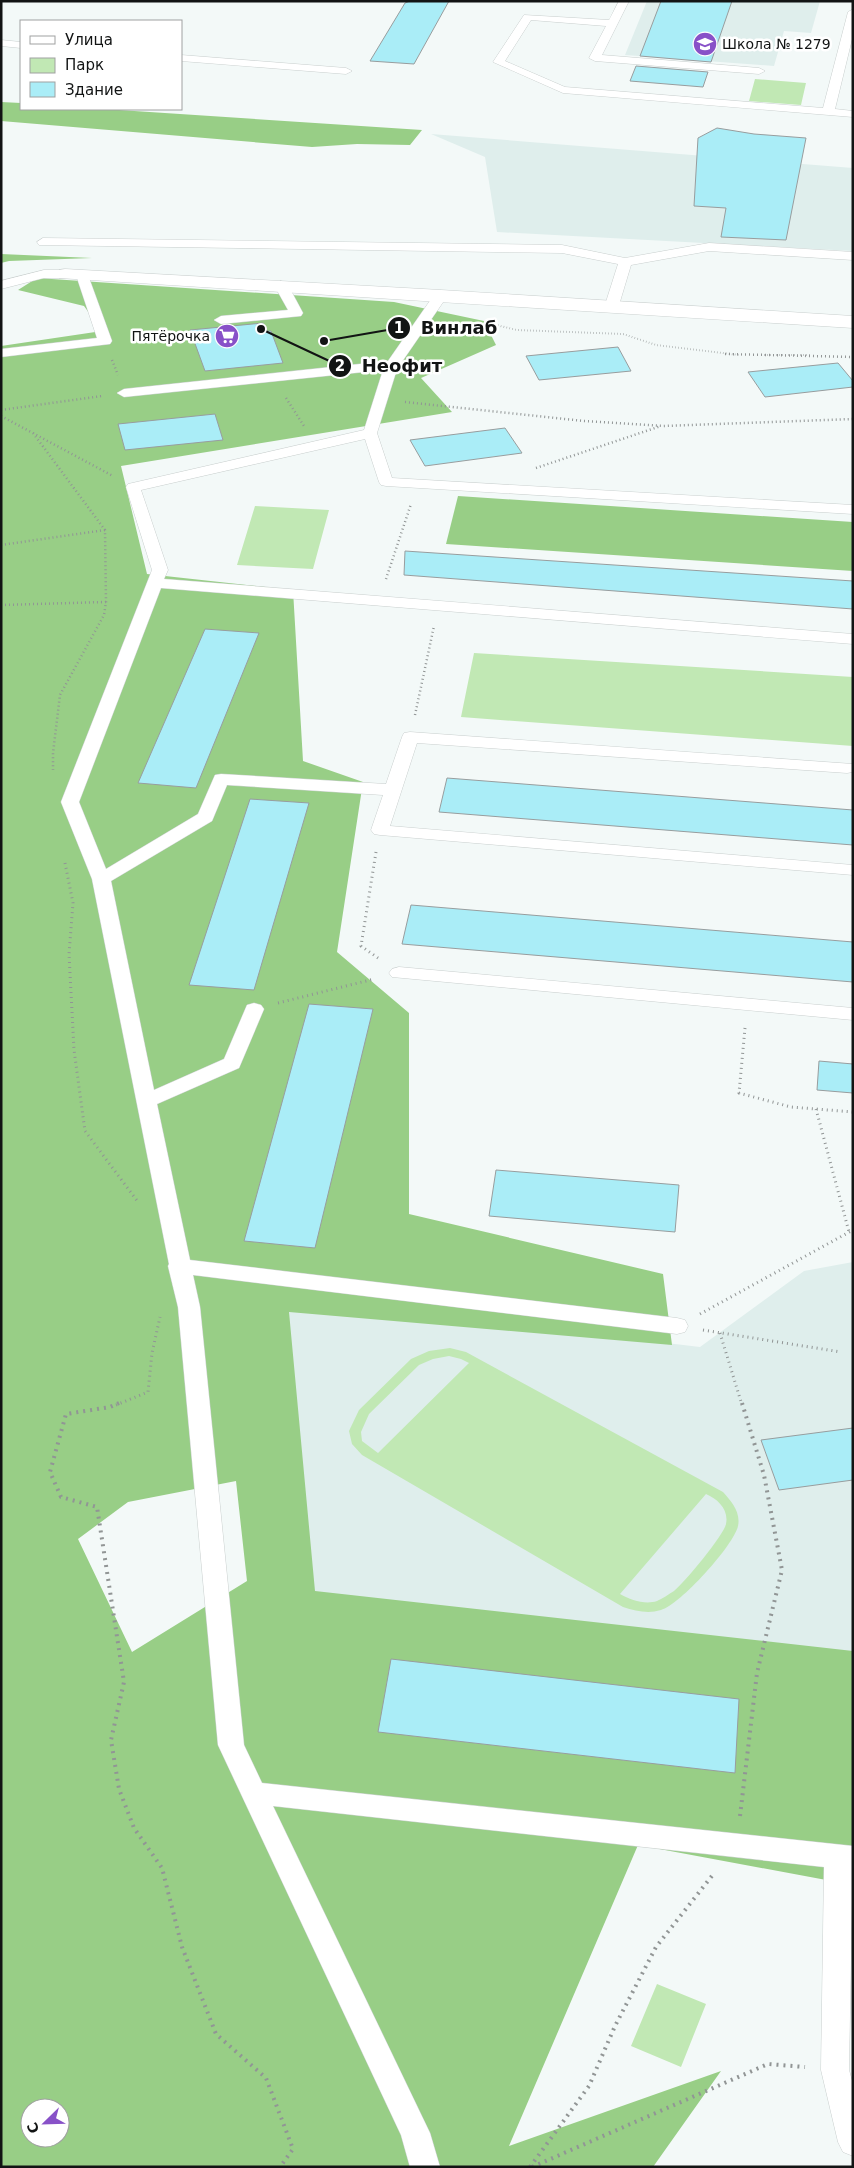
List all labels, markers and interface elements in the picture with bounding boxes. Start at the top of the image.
legend [20,20,182,110]
text: Улица [65,31,113,49]
school or university icon: Школа № 1279 [692,31,718,57]
place label: Школа № 1279 [722,36,831,52]
text: Парк [65,56,104,74]
text: Здание [65,81,123,99]
callout: Винлаб [386,311,508,344]
text: Винлаб [421,317,497,338]
text: 1 [394,319,404,337]
supermarket icon: Пятёрочка [214,323,240,349]
place label: Пятёрочка [132,328,210,344]
callout: Неофит [327,350,453,383]
text: Неофит [362,355,443,376]
text: 2 [335,357,345,375]
north arrow [20,2098,70,2148]
text: С [24,2120,42,2136]

